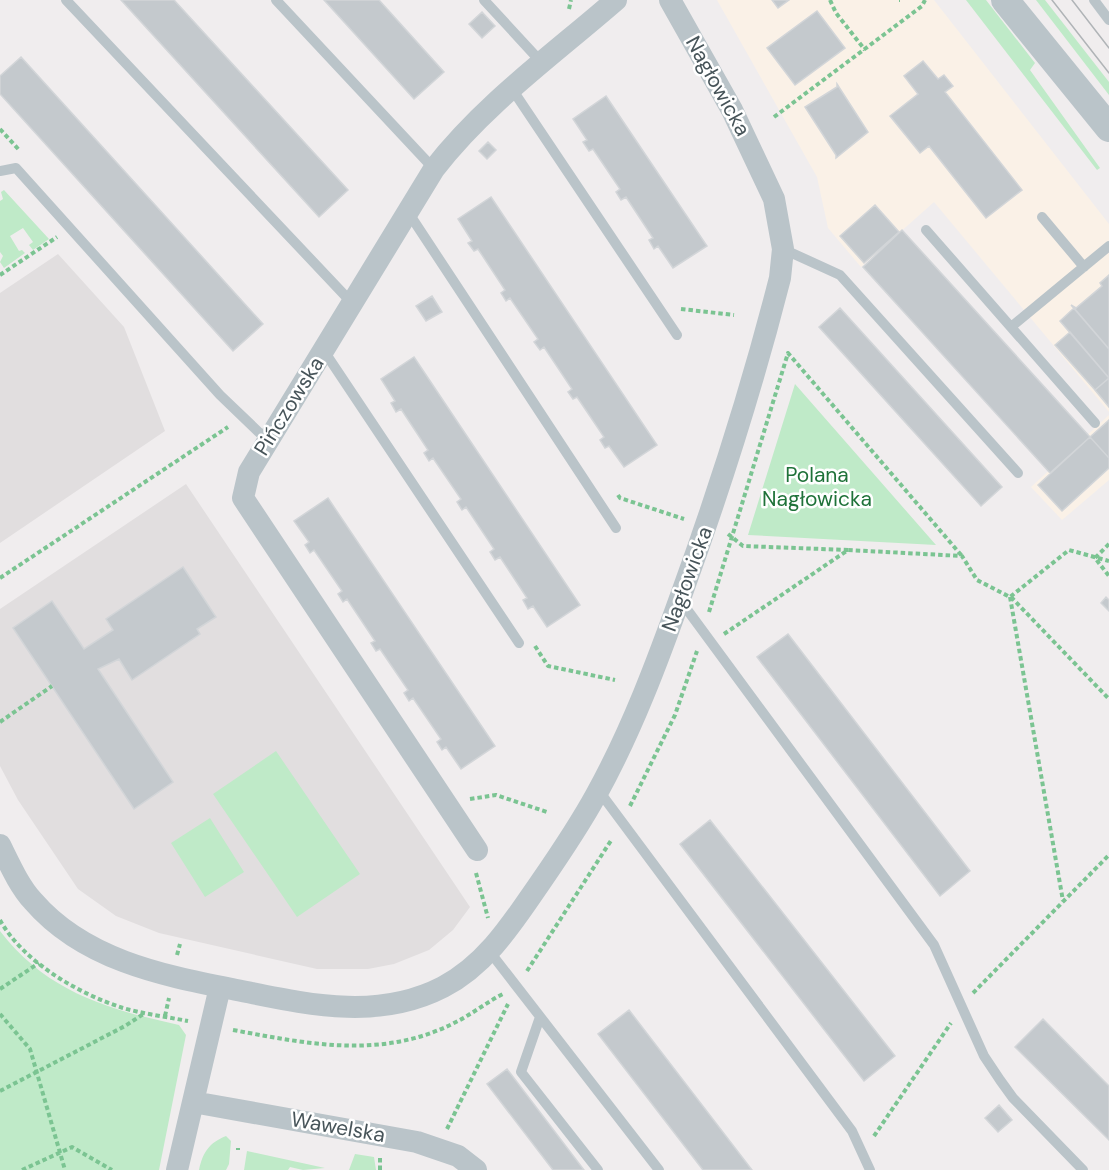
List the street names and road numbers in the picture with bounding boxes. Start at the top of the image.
street label: Nagłowicka [679,31,757,141]
street label: Pińczowska [248,351,330,461]
street label: Nagłowicka [655,523,719,635]
street label: Wawelska [289,1105,387,1149]

